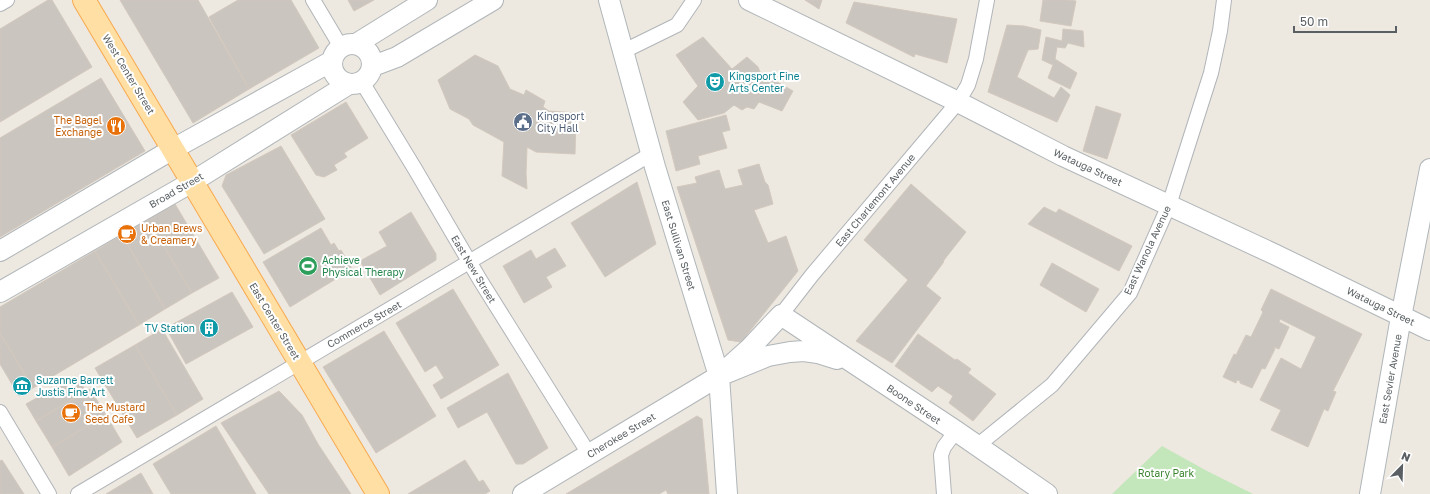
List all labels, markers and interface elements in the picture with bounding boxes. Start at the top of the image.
scale bar [1294,8,1396,34]
text: 50 m [1300,14,1328,29]
street label: West Center Street [100,32,158,116]
place label: Kingsport Fine Arts Center [729,70,800,94]
theatre icon: Kingsport Fine Arts Center [704,71,726,93]
place label: Kingsport City Hall [537,110,584,134]
public building icon: Kingsport City Hall [512,111,534,133]
place label: The Bagel Exchange [54,114,102,138]
restaurant icon: The Bagel Exchange [105,115,127,137]
street label: Watauga Street [1052,146,1124,188]
street label: East Charlemont Avenue [833,151,918,249]
street label: Broad Street [147,170,205,210]
street label: East Sullivan Street [659,198,699,292]
street label: East Wanola Avenue [1121,203,1173,297]
place label: Urban Brews & Creamery [141,222,202,246]
cafe icon: Urban Brews & Creamery [116,223,138,245]
street label: East New Street [449,233,499,305]
place label: Achieve Physical Therapy [322,254,404,278]
sports icon: Achieve Physical Therapy [297,255,319,277]
street label: East Center Street [247,280,303,362]
street label: Watauga Street [1345,284,1417,328]
street label: Commerce Street [325,298,403,350]
building icon: TV Station [198,317,220,339]
place label: TV Station [145,322,195,334]
street label: East Sevier Avenue [1376,333,1404,425]
place label: Suzanne Barrett Justis Fine Art [36,374,114,398]
museum icon: Suzanne Barrett Justis Fine Art [11,375,33,397]
street label: Boone Street [885,381,943,427]
place label: The Mustard Seed Cafe [85,401,145,425]
cafe icon: The Mustard Seed Cafe [60,402,82,424]
street label: Cherokee Street [585,410,657,460]
north arrow [1382,446,1422,486]
text: N [1400,449,1412,464]
park label: Rotary Park [1138,467,1194,479]

